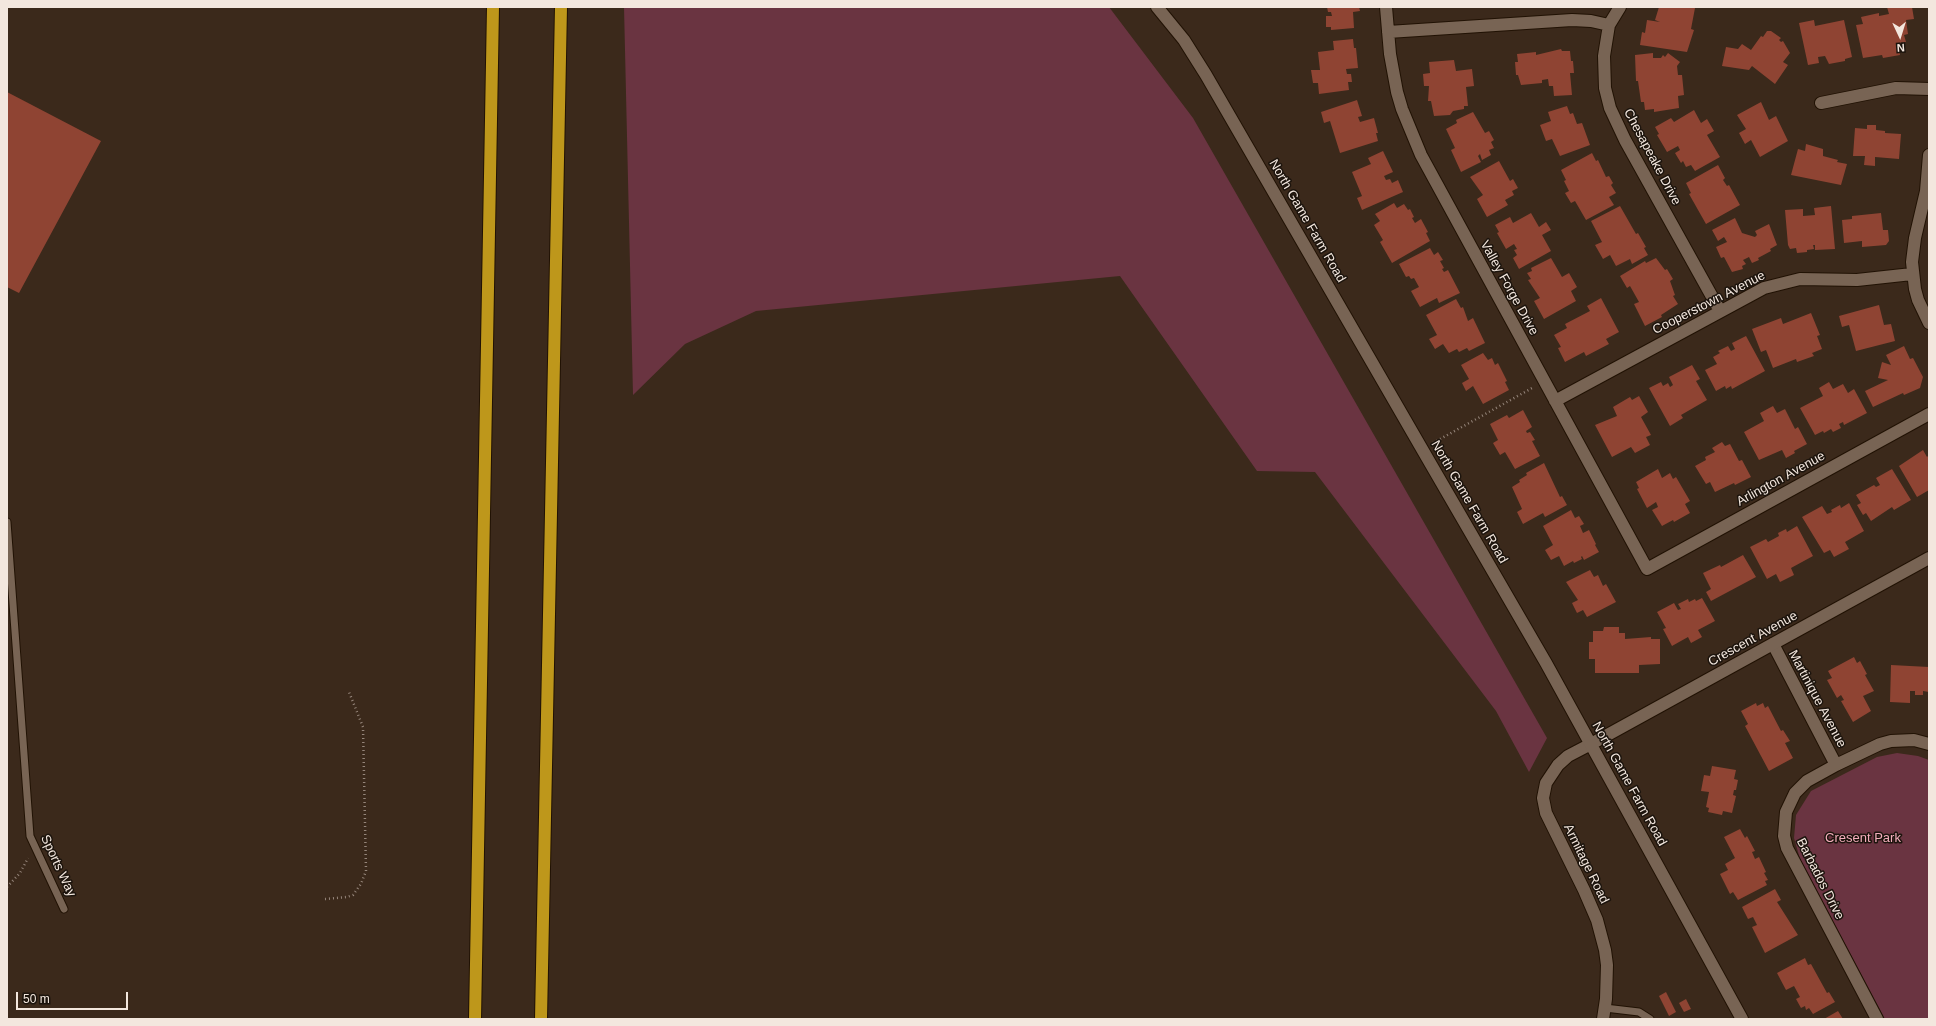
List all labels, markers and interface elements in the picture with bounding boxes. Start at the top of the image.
north arrow [1880,16,1920,56]
text: N [1896,42,1905,54]
street label: Chesapeake Drive [1620,106,1684,208]
street label: North Game Farm Road [1265,157,1349,285]
street label: Valley Forge Drive [1476,238,1542,338]
street label: Cooperstown Avenue [1650,268,1768,338]
street label: North Game Farm Road [1427,438,1511,566]
street label: Arlington Avenue [1734,448,1828,510]
street label: Crescent Avenue [1706,608,1800,670]
street label: Martinique Avenue [1785,648,1849,750]
street label: North Game Farm Road [1588,719,1670,849]
street label: Armitage Road [1560,822,1612,906]
park label: Cresent Park [1825,830,1901,846]
street label: Sports Way [37,832,79,900]
street label: Barbados Drive [1793,836,1847,922]
scale bar [18,984,130,1010]
text: 50 m [23,992,50,1006]

